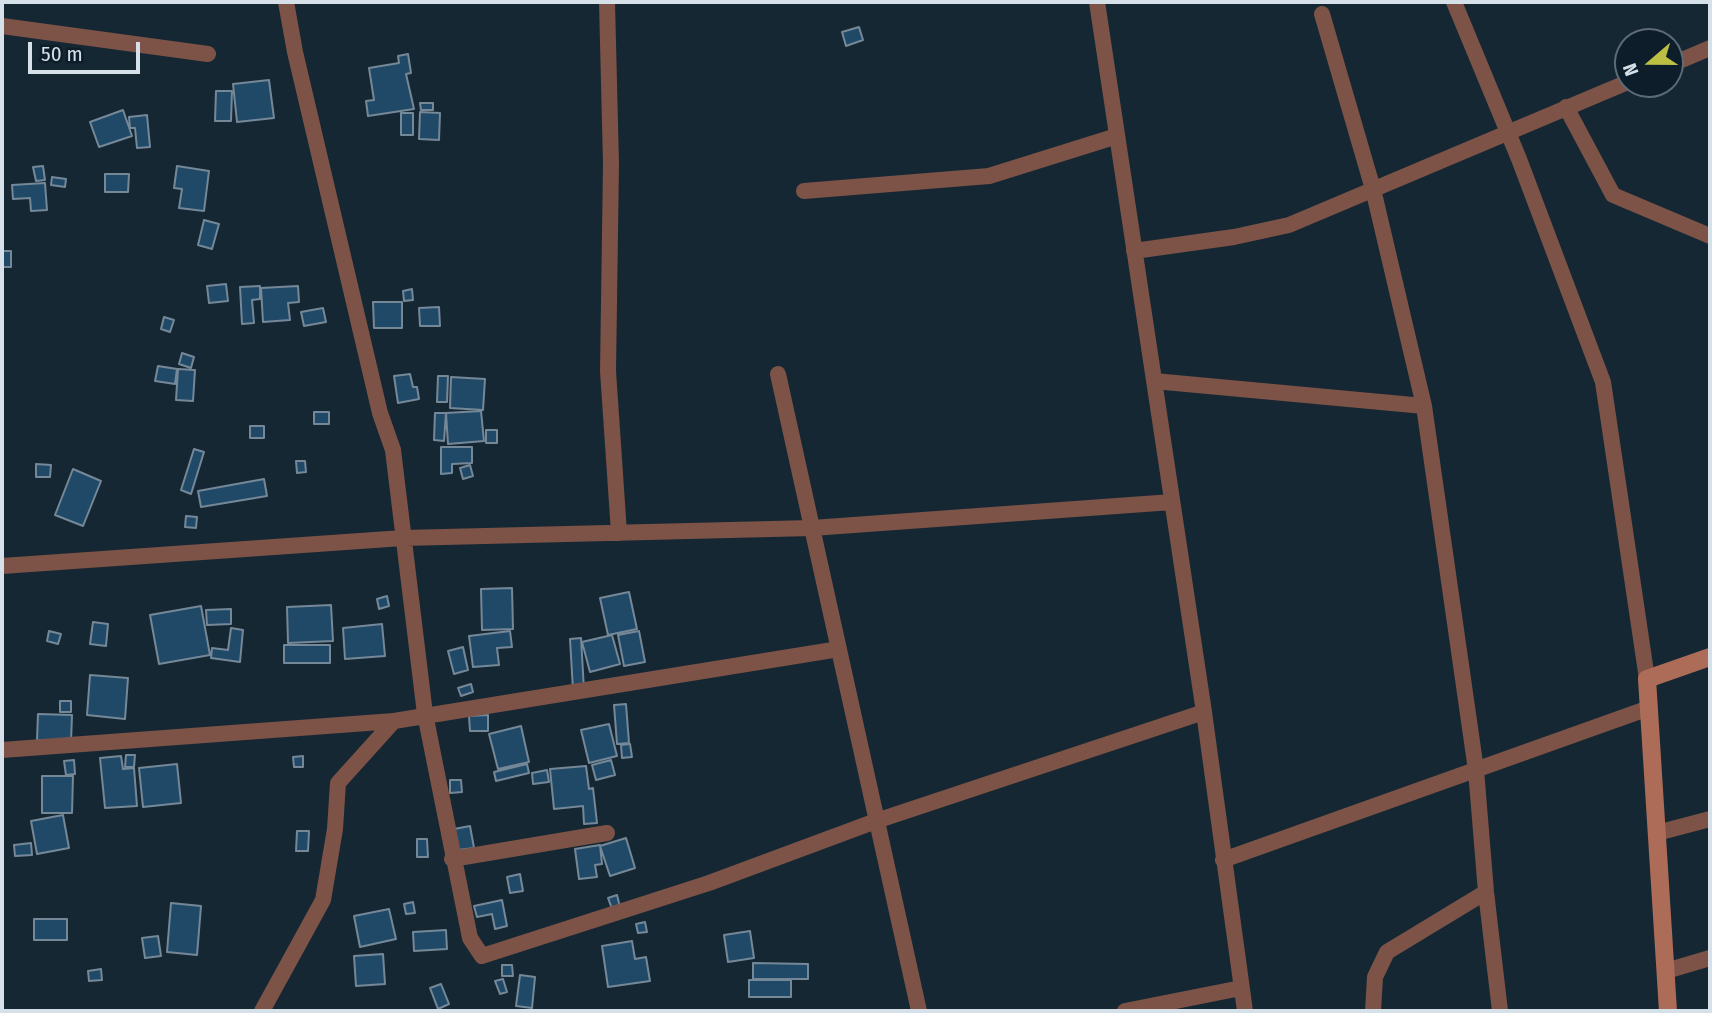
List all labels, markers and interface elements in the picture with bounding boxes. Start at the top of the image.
scale bar [32,28,144,72]
north arrow [1614,28,1684,98]
text: 50 m [41,41,83,67]
text: N [1618,60,1643,79]

